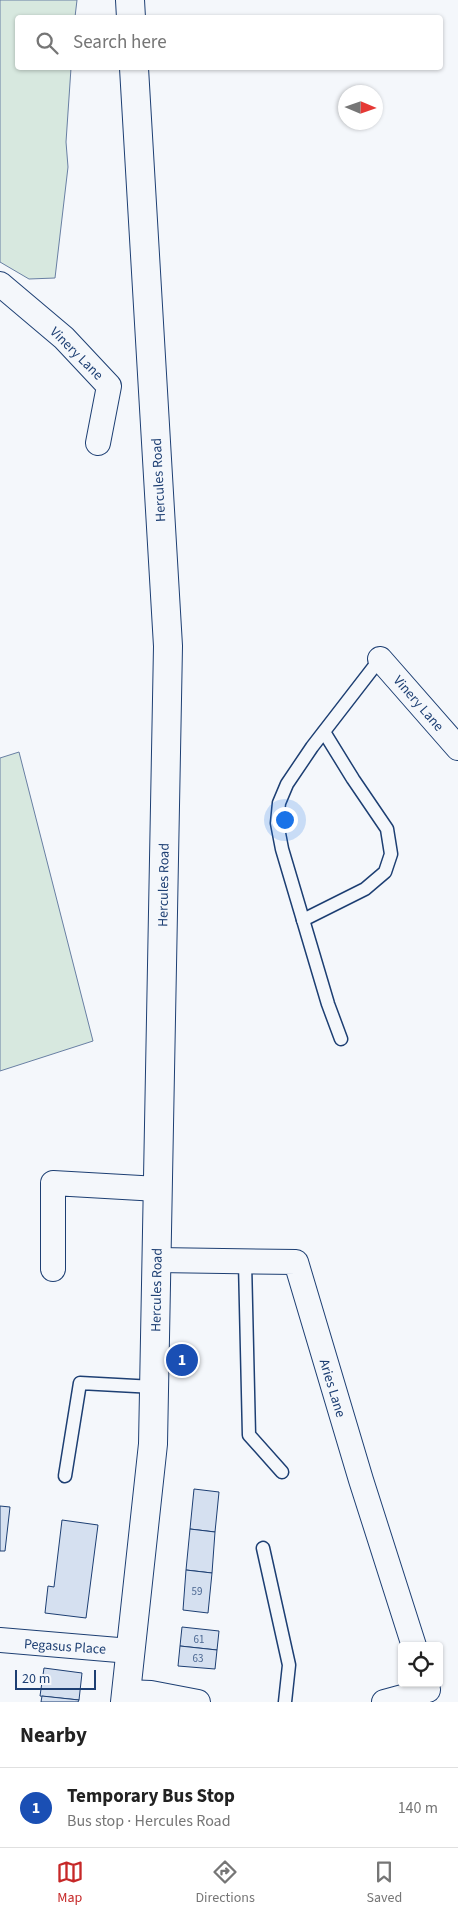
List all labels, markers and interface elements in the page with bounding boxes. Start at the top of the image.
search box [15,15,443,70]
icon: search [33,29,61,57]
text: Search here [73,29,167,56]
north arrow [338,85,383,130]
street label: Vinery Lane [45,322,108,385]
street label: Hercules Road [147,437,171,522]
street label: Vinery Lane [388,671,448,736]
your location [272,807,298,833]
street label: Hercules Road [153,843,175,927]
street label: Hercules Road [146,1248,168,1332]
pin: 1 [166,1341,198,1379]
street label: Aries Lane [314,1357,350,1420]
house number: 59 [192,1584,202,1599]
house number: 61 [194,1632,204,1647]
street label: Pegasus Place [23,1634,107,1660]
map controls [398,1642,443,1687]
button: locate [398,1642,443,1687]
house number: 63 [193,1651,203,1666]
scale bar [15,1667,96,1690]
text: 20 m [22,1669,50,1689]
text: Nearby [20,1720,87,1750]
text: Temporary Bus Stop [67,1783,235,1810]
text: 1 [32,1797,40,1819]
text: 140 m [398,1797,438,1819]
text: Bus stop · Hercules Road [67,1810,231,1832]
tab: Map [56,1858,84,1908]
tab: Directions [196,1858,255,1908]
tab: Saved [366,1858,402,1908]

